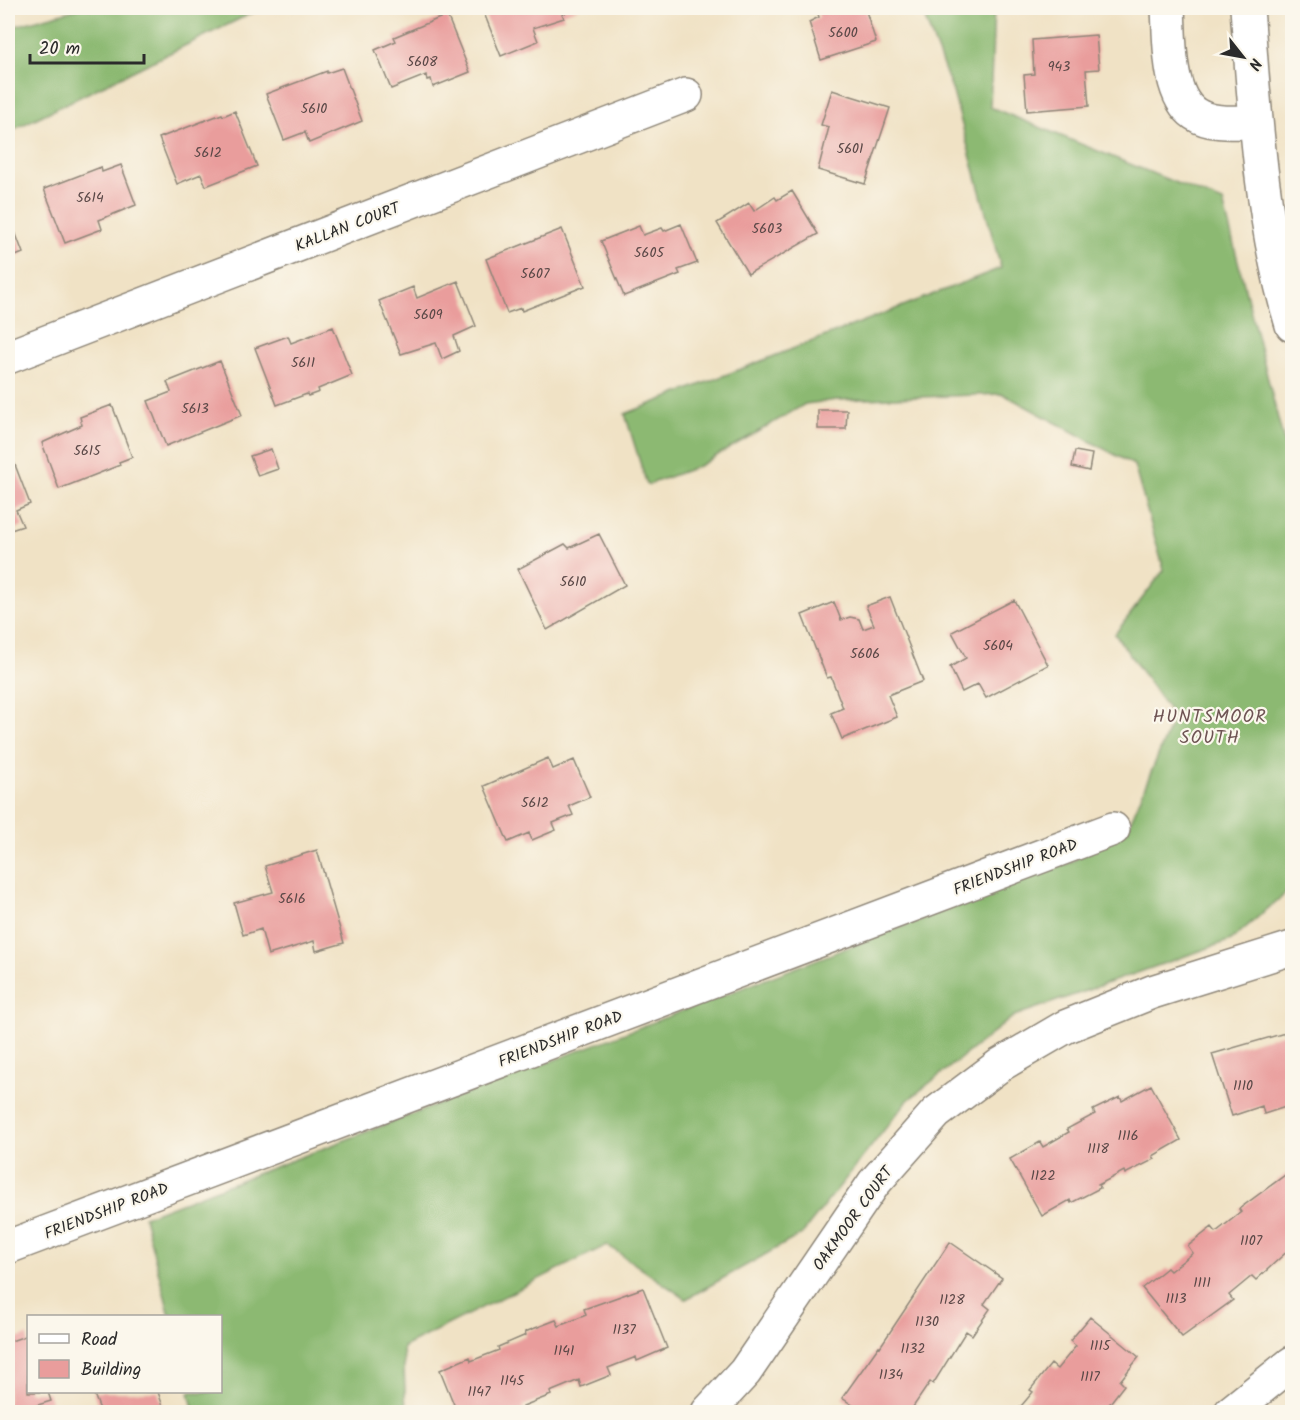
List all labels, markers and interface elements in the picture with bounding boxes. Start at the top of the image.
house number: 5600 [828,22,858,44]
scale bar [30,27,144,65]
north arrow [1213,27,1273,87]
text: 20 m [39,35,80,64]
house number: 5608 [407,51,438,73]
text: N [1241,53,1268,75]
house number: 943 [1048,56,1070,78]
house number: 5610 [301,98,327,120]
house number: 5601 [837,138,863,160]
house number: 5612 [194,142,222,164]
house number: 5614 [76,187,104,209]
street label: KALLAN COURT [291,195,405,259]
house number: 5603 [752,218,782,240]
house number: 5605 [634,242,665,264]
house number: 5607 [521,263,550,285]
house number: 5609 [413,304,443,326]
house number: 5611 [291,352,315,374]
house number: 5613 [181,398,209,420]
house number: 5615 [73,440,102,462]
house number: 5610 [560,571,586,593]
house number: 5604 [983,635,1013,657]
house number: 5606 [850,643,880,665]
district label: HUNTSMOOR SOUTH [1153,703,1267,753]
house number: 5612 [521,792,549,814]
street label: FRIENDSHIP ROAD [950,832,1081,903]
house number: 5616 [278,888,306,910]
street label: FRIENDSHIP ROAD [495,1004,626,1075]
house number: 1110 [1233,1075,1253,1097]
house number: 1116 [1118,1125,1138,1147]
house number: 1118 [1087,1138,1109,1160]
street label: OAKMOOR COURT [807,1160,901,1276]
house number: 1122 [1030,1165,1056,1187]
street label: FRIENDSHIP ROAD [41,1176,172,1247]
house number: 1107 [1240,1230,1263,1252]
house number: 1111 [1193,1272,1211,1294]
house number: 1113 [1165,1288,1187,1310]
house number: 1128 [939,1289,965,1311]
house number: 1130 [915,1311,939,1333]
legend [27,1315,222,1393]
house number: 1137 [612,1319,636,1341]
text: Road [81,1326,118,1355]
house number: 1115 [1090,1335,1112,1357]
house number: 1132 [901,1338,925,1360]
house number: 1141 [554,1340,574,1362]
text: Building [81,1356,141,1385]
house number: 1134 [879,1364,904,1386]
house number: 1117 [1080,1366,1100,1388]
house number: 1145 [500,1370,525,1392]
house number: 1147 [468,1381,491,1403]

